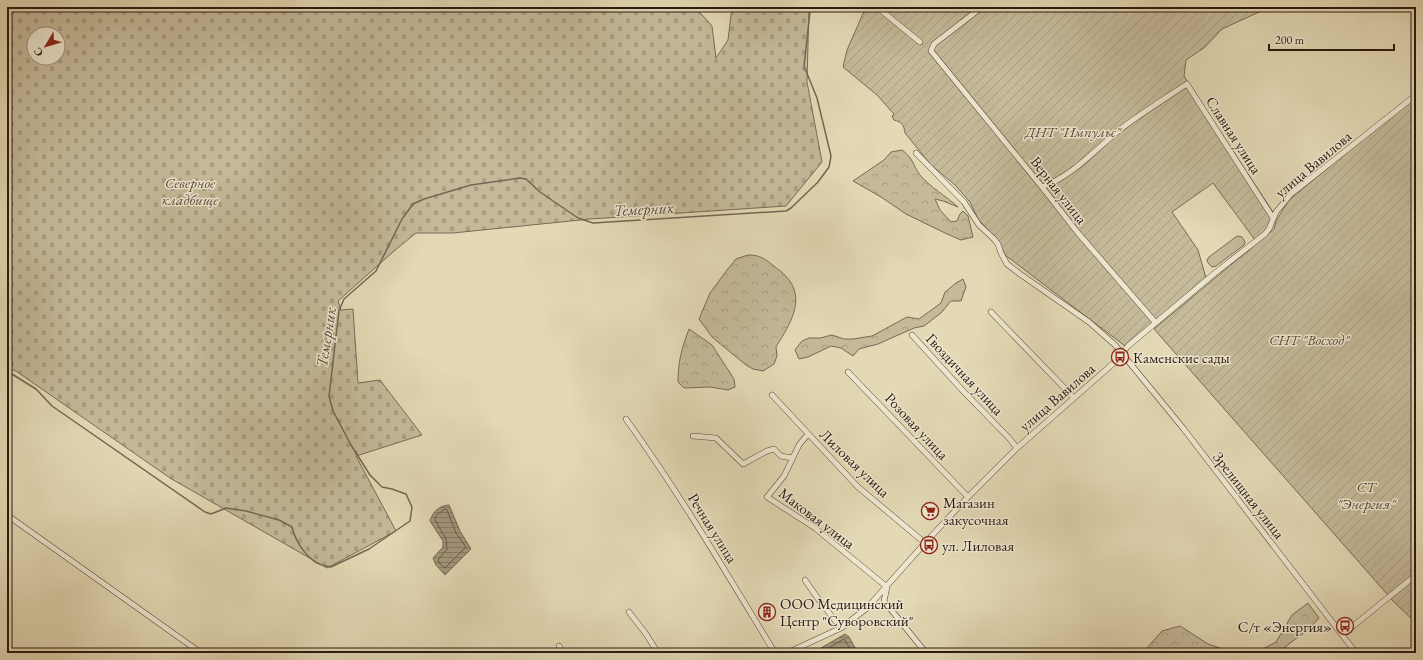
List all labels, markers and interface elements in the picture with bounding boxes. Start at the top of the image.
north arrow [26,26,66,66]
scale bar [1269,26,1394,52]
text: 200 m [1275,32,1305,48]
text: С [30,45,46,60]
street label: Славная улица [1202,93,1266,177]
park label: ДНТ "Импульс" [1024,122,1123,141]
street label: улица Вавилова [1271,126,1355,202]
street label: Верная улица [1027,152,1091,228]
park label: Северное кладбище [162,173,219,209]
water label: Темерник [613,197,675,221]
water label: Темерник [311,305,341,369]
street label: Гвоздичная улица [922,329,1008,419]
park label: СНТ "Восход" [1269,330,1351,349]
bus stop icon: Каменские сады [1110,347,1130,367]
place label: Каменские сады [1133,348,1230,367]
street label: улица Вавилова [1015,359,1099,435]
street label: Розовая улица [881,388,953,464]
street label: Лиловая улица [816,425,894,501]
street label: Зрелищная улица [1209,448,1289,542]
park label: СТ "Энергия" [1337,477,1397,513]
street label: Маковая улица [775,483,859,553]
street label: Речная улица [684,490,742,566]
place label: Магазин закусочная [943,493,1009,529]
supermarket icon: Магазин закусочная [920,501,940,521]
bus stop icon: ул. Лиловая [919,535,939,555]
place label: ул. Лиловая [942,536,1014,555]
place label: ООО Медицинский Центр "Суворовский" [780,594,914,630]
building icon: ООО Медицинский Центр "Суворовский" [757,602,777,622]
bus stop icon: С/т «Энергия» [1335,616,1355,636]
place label: С/т «Энергия» [1238,617,1332,636]

